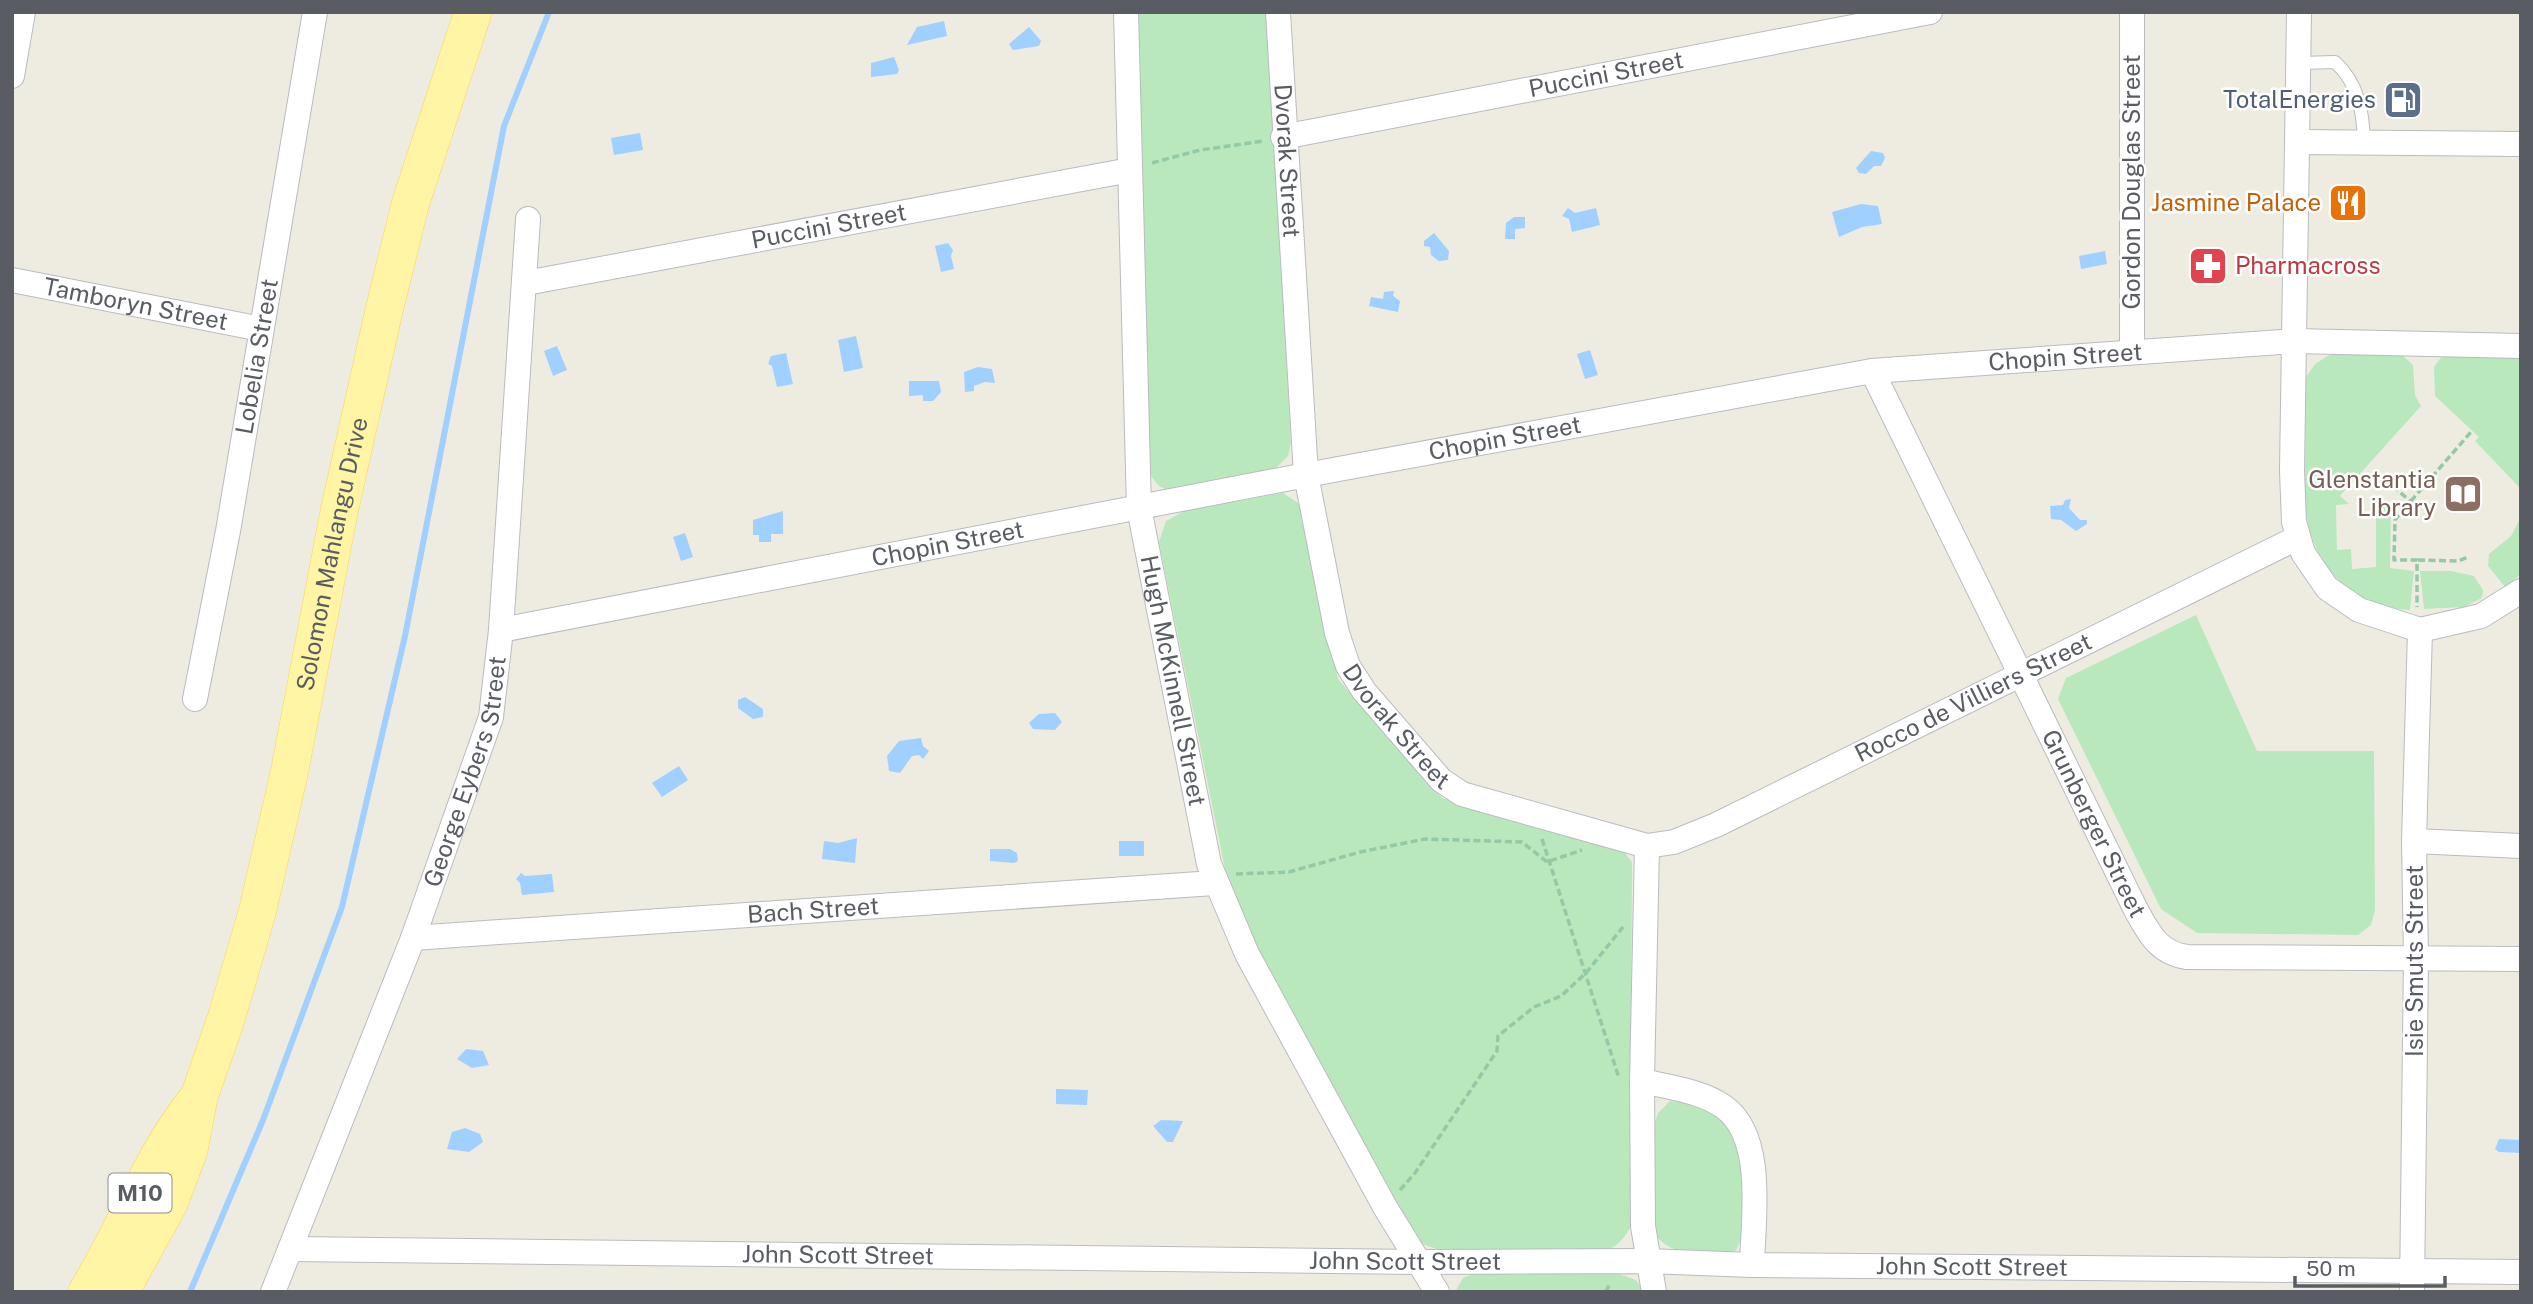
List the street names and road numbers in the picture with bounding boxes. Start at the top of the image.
street label: Puccini Street [1526,45,1686,102]
street label: Gordon Douglas Street [2117,54,2145,310]
street label: Dvorak Street [1269,83,1307,238]
street label: Puccini Street [749,197,908,254]
street label: Tamboryn Street [41,272,230,335]
street label: Lobelia Street [229,277,283,436]
street label: Chopin Street [1987,337,2143,376]
street label: Chopin Street [1426,410,1583,465]
street label: Solomon Mahlangu Drive [290,414,373,693]
street label: Chopin Street [869,515,1026,571]
street label: Hugh McKinnell Street [1136,553,1212,808]
street label: Rocco de Villiers Street [1850,627,2096,767]
street label: George Eybers Street [417,655,511,890]
street label: Dvorak Street [1337,658,1455,795]
street label: Grunberger Street [2037,725,2152,922]
street label: Isie Smuts Street [2400,865,2428,1057]
street label: Bach Street [746,891,880,928]
road number: M10 [108,1174,172,1212]
street label: John Scott Street [742,1239,934,1269]
street label: John Scott Street [1309,1246,1501,1275]
street label: John Scott Street [1876,1251,2068,1281]

